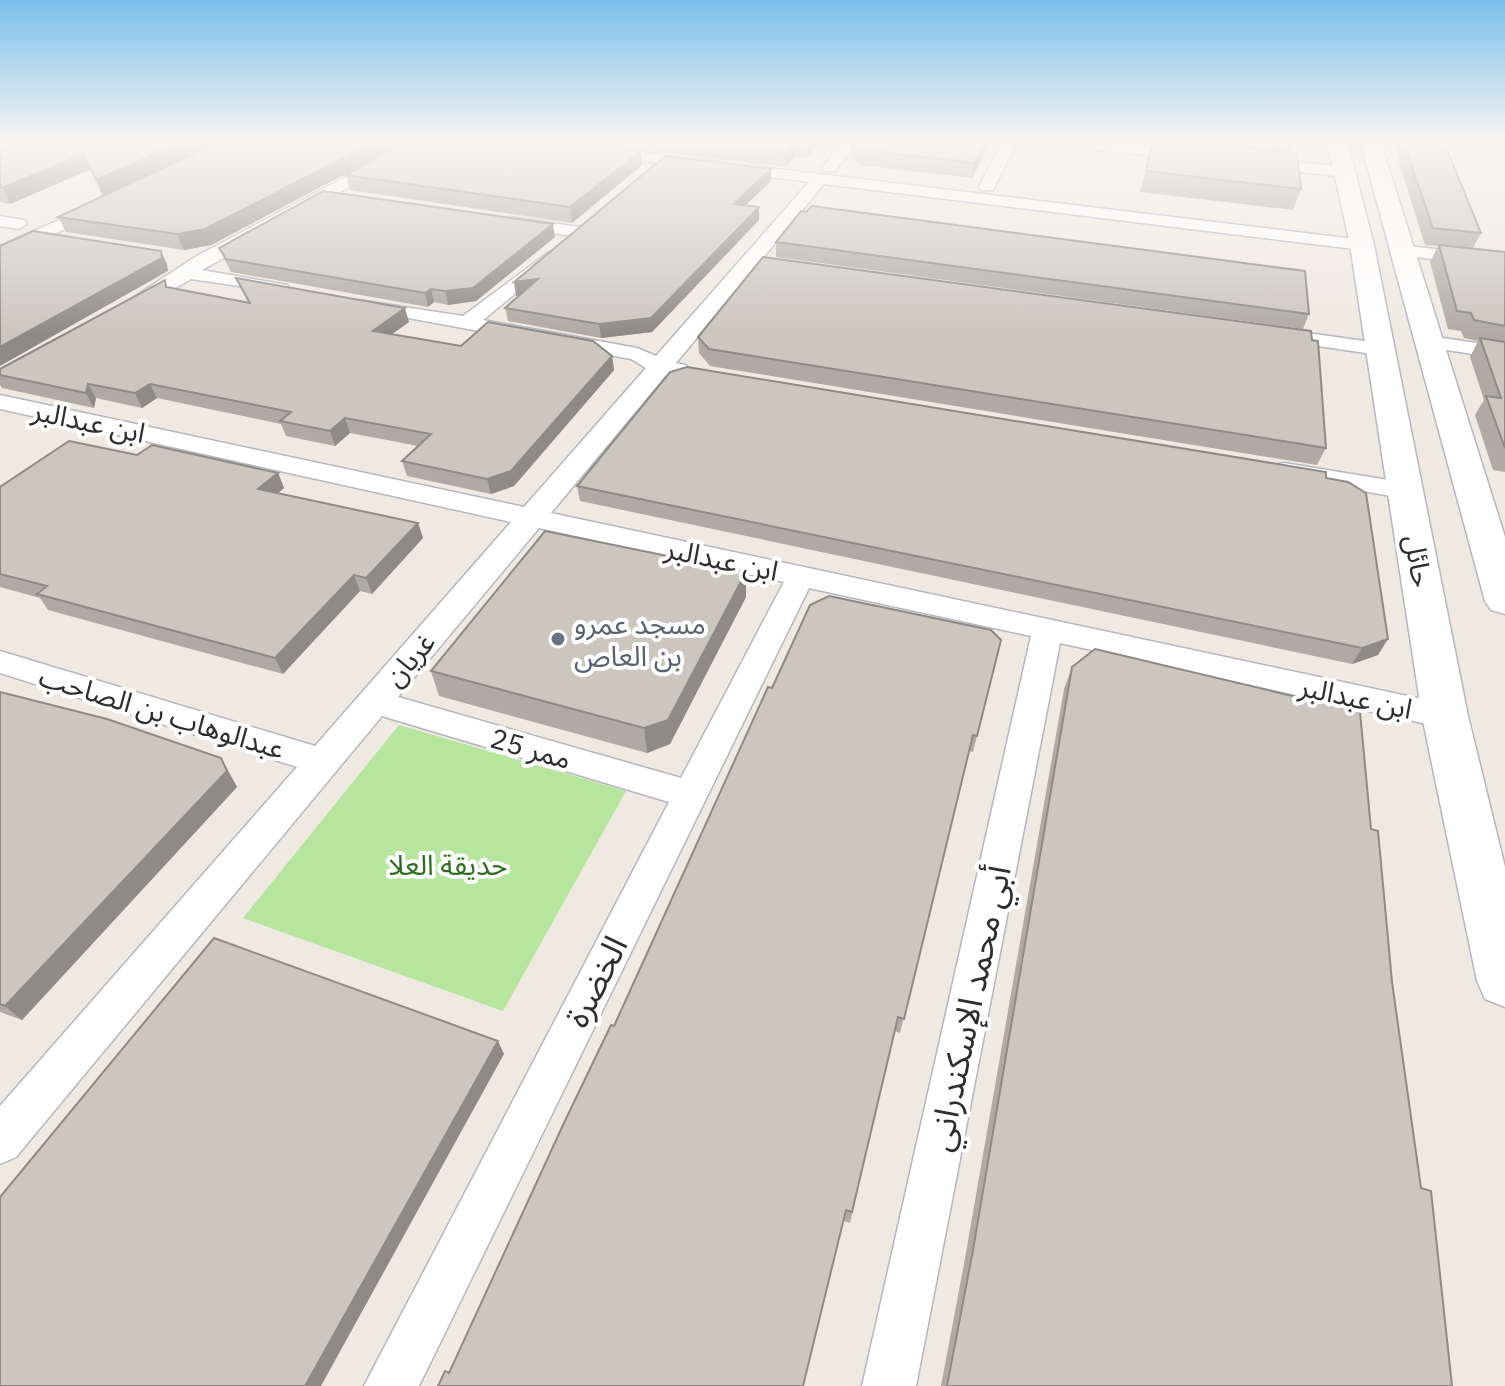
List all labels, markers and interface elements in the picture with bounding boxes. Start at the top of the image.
street label: ابن عبدالبر [28,391,149,451]
street label: ابن عبدالبر [661,529,782,589]
street label: حائل [1397,532,1441,590]
place label: مسجد عمرو بن العاص [574,605,706,674]
street label: غريان [375,624,443,694]
marker: مسجد عمرو بن العاص [549,630,567,648]
street label: عبدالوهاب بن الصاحب [35,657,289,767]
street label: ابن عبدالبر [1295,667,1416,727]
street label: ممر 25 [486,719,576,777]
park label: حديقة العلا [388,846,508,883]
street label: أبي محمد الإسكندراني [916,861,1025,1156]
street label: الخضرة [553,928,637,1034]

